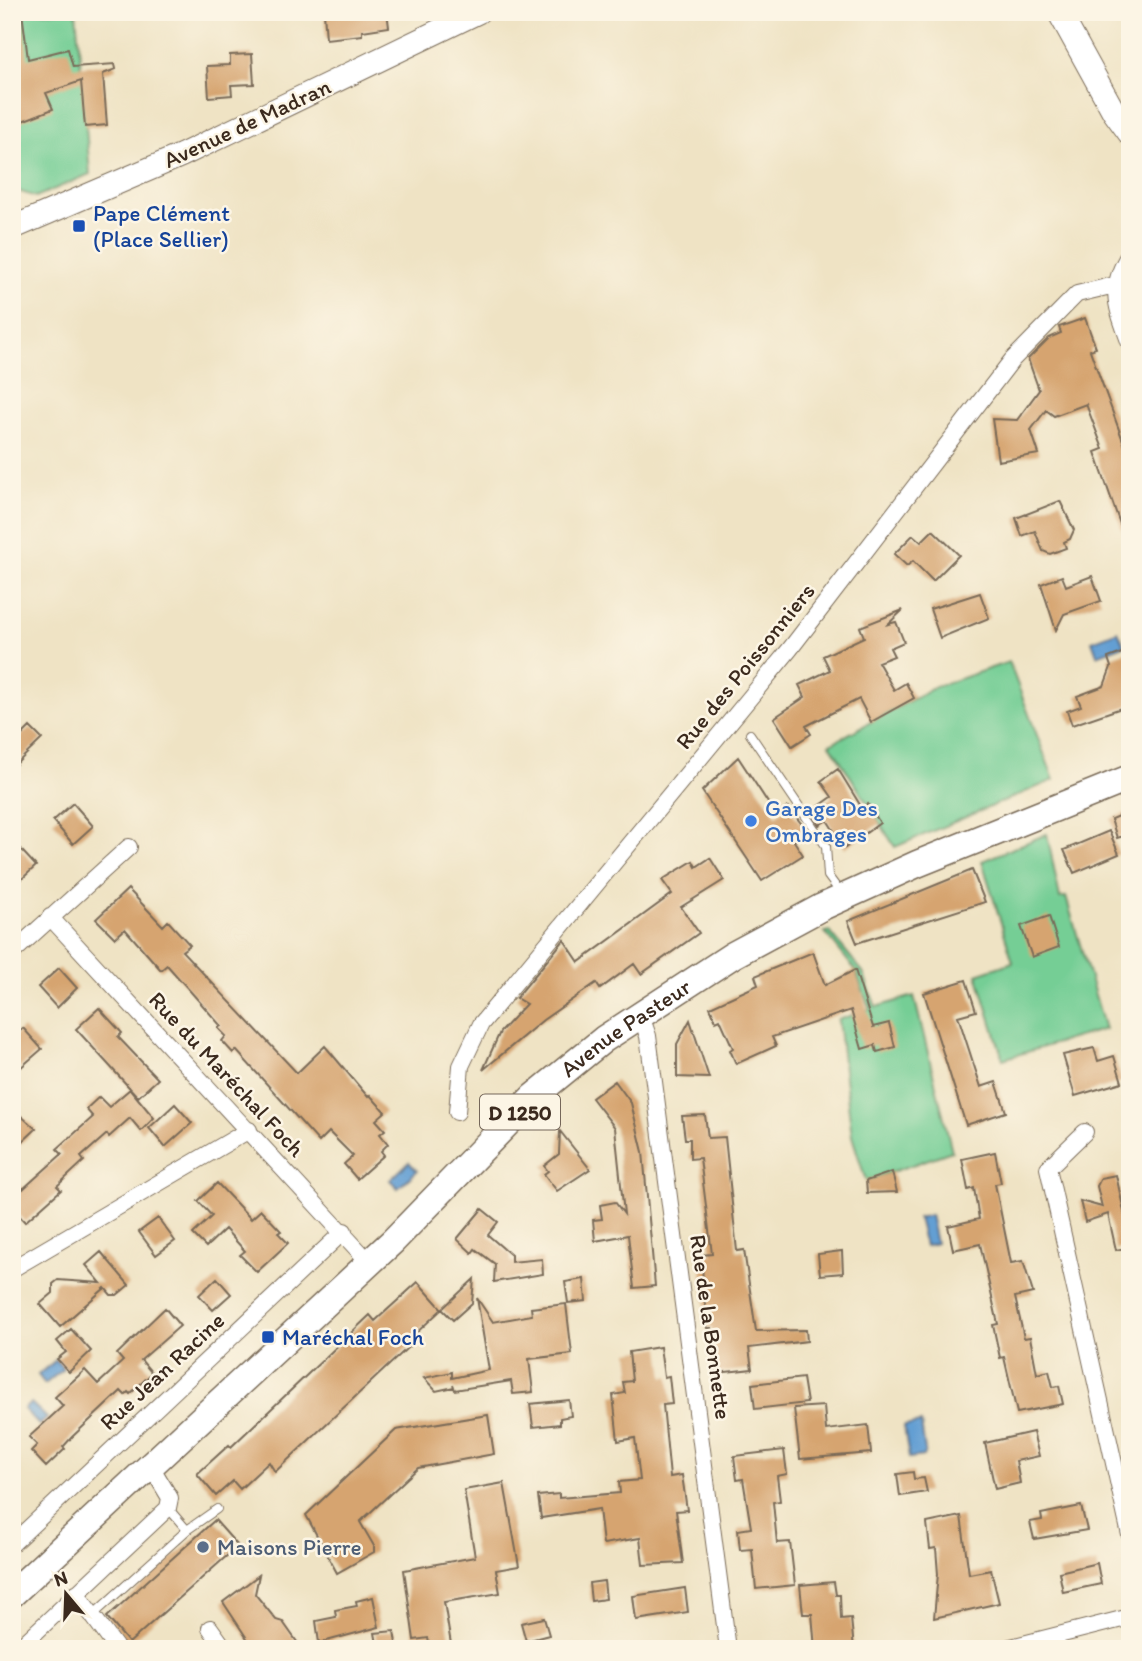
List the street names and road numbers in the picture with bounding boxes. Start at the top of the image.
street label: Avenue de Madran [159,72,335,174]
street label: Rue des Poissonniers [669,577,821,755]
street label: Avenue Pasteur [555,972,696,1083]
street label: Rue du Maréchal Foch [143,986,311,1163]
road number: D 1250 [480,1094,560,1130]
street label: Rue de la Bonnette [684,1233,738,1421]
street label: Rue Jean Racine [94,1306,230,1436]

